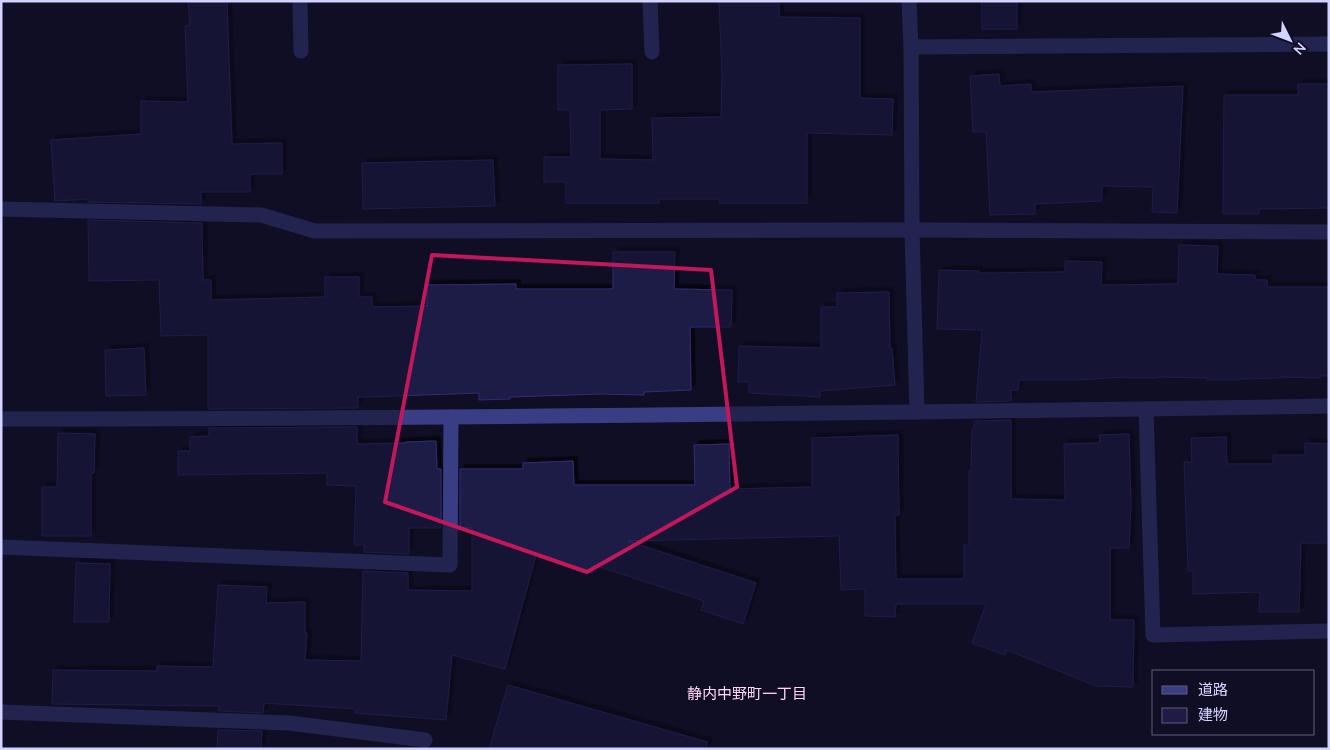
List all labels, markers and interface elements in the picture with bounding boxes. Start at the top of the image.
north arrow [1265,15,1315,65]
text: N [1289,38,1310,59]
legend [1152,670,1315,735]
text: 道路 [1198,680,1228,700]
district label: 静内中野町一丁目 [687,684,807,704]
text: 建物 [1198,705,1228,725]

